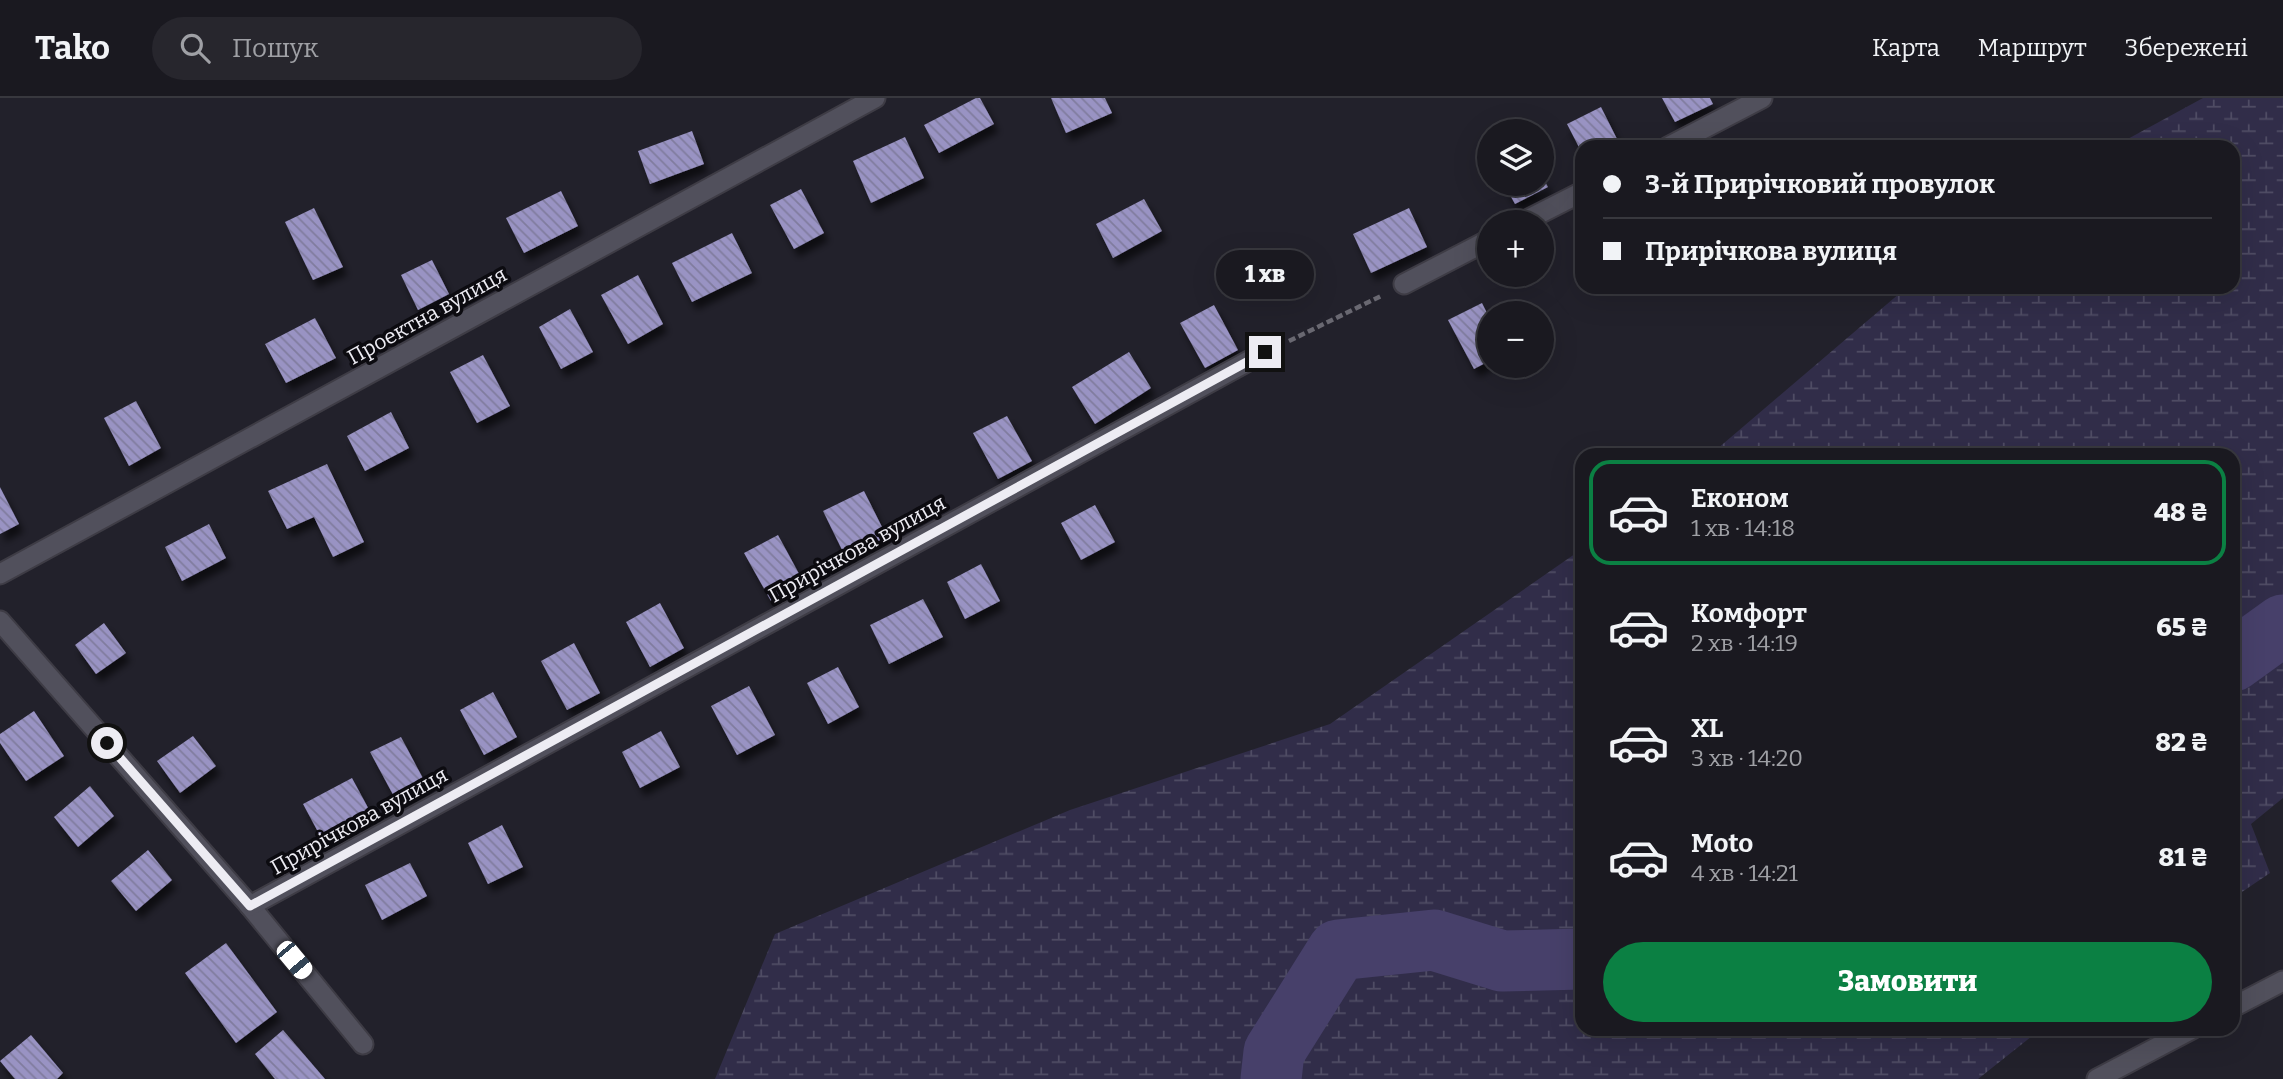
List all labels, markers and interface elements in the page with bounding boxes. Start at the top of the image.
search box [152,17,642,80]
text: Tako [35,28,110,68]
icon: search [176,29,214,67]
text: Пошук [232,33,319,64]
text: Карта [1872,34,1940,62]
text: Маршрут [1978,34,2087,62]
text: Збережені [2125,34,2248,62]
map controls [1477,119,1554,378]
button: layers [1477,119,1554,196]
text: 3-й Прирічковий провулок [1645,169,1995,200]
button: + [1477,210,1554,287]
text: Прирічкова вулиця [1645,236,1897,267]
callout: 1 хв [1216,250,1314,300]
text: 1 хв [1245,260,1285,288]
street label: Проектна вулиця [343,261,511,371]
button: − [1477,301,1554,378]
route end [1249,336,1281,368]
icon: car [1607,481,1670,544]
text: Економ [1691,483,1789,514]
street label: Прирічкова вулиця [764,490,950,608]
text: 48 ₴ [2154,497,2208,528]
text: 1 хв · 14:18 [1691,514,1795,542]
icon: car [1607,596,1670,659]
text: Комфорт [1691,598,1807,629]
text: 65 ₴ [2156,612,2208,643]
text: 2 хв · 14:19 [1691,629,1798,657]
icon: car [1607,711,1670,774]
text: XL [1691,713,1723,744]
route start [91,727,123,759]
text: 82 ₴ [2155,727,2208,758]
text: 3 хв · 14:20 [1691,744,1803,772]
street label: Прирічкова вулиця [266,762,452,880]
icon: car [1607,826,1670,889]
text: Moto [1691,828,1753,859]
text: 81 ₴ [2159,842,2208,873]
text: 4 хв · 14:21 [1691,859,1798,887]
car [273,937,316,983]
button: Замовити [1603,942,2212,1022]

